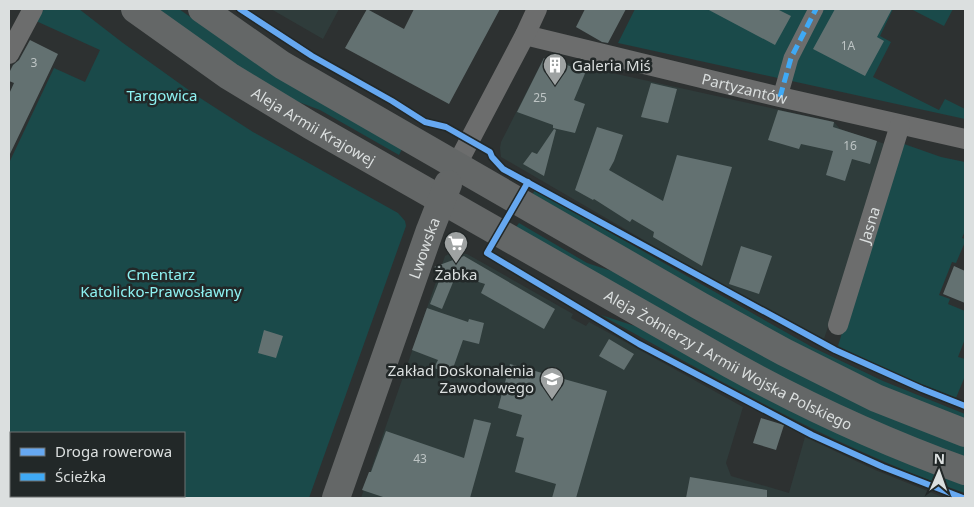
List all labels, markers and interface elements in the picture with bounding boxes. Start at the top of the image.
house number: 1A [841,37,856,54]
building icon: Galeria Miś [542,52,568,86]
house number: 3 [31,54,38,71]
place label: Galeria Miś [572,55,651,75]
street label: Partyzantów [700,68,790,108]
street label: Aleja Armii Krajowej [248,82,379,170]
park label: Targowica [127,85,197,105]
house number: 25 [533,89,547,106]
house number: 16 [843,137,857,154]
street label: Jasna [853,204,884,247]
street label: Lwowska [404,214,444,281]
supermarket icon: Żabka [443,230,469,264]
park label: Cmentarz Katolicko-Prawosławny [80,264,242,301]
place label: Żabka [435,264,477,284]
street label: Aleja Żołnierzy I Armii Wojska Polskiego [601,285,856,434]
place label: Zakład Doskonalenia Zawodowego [388,360,534,397]
school or university icon: Zakład Doskonalenia Zawodowego [539,366,565,400]
legend [10,432,185,497]
text: Droga rowerowa [55,441,172,461]
north arrow [914,447,964,497]
text: N [933,449,945,468]
house number: 43 [413,450,427,467]
text: Ścieżka [55,466,106,486]

